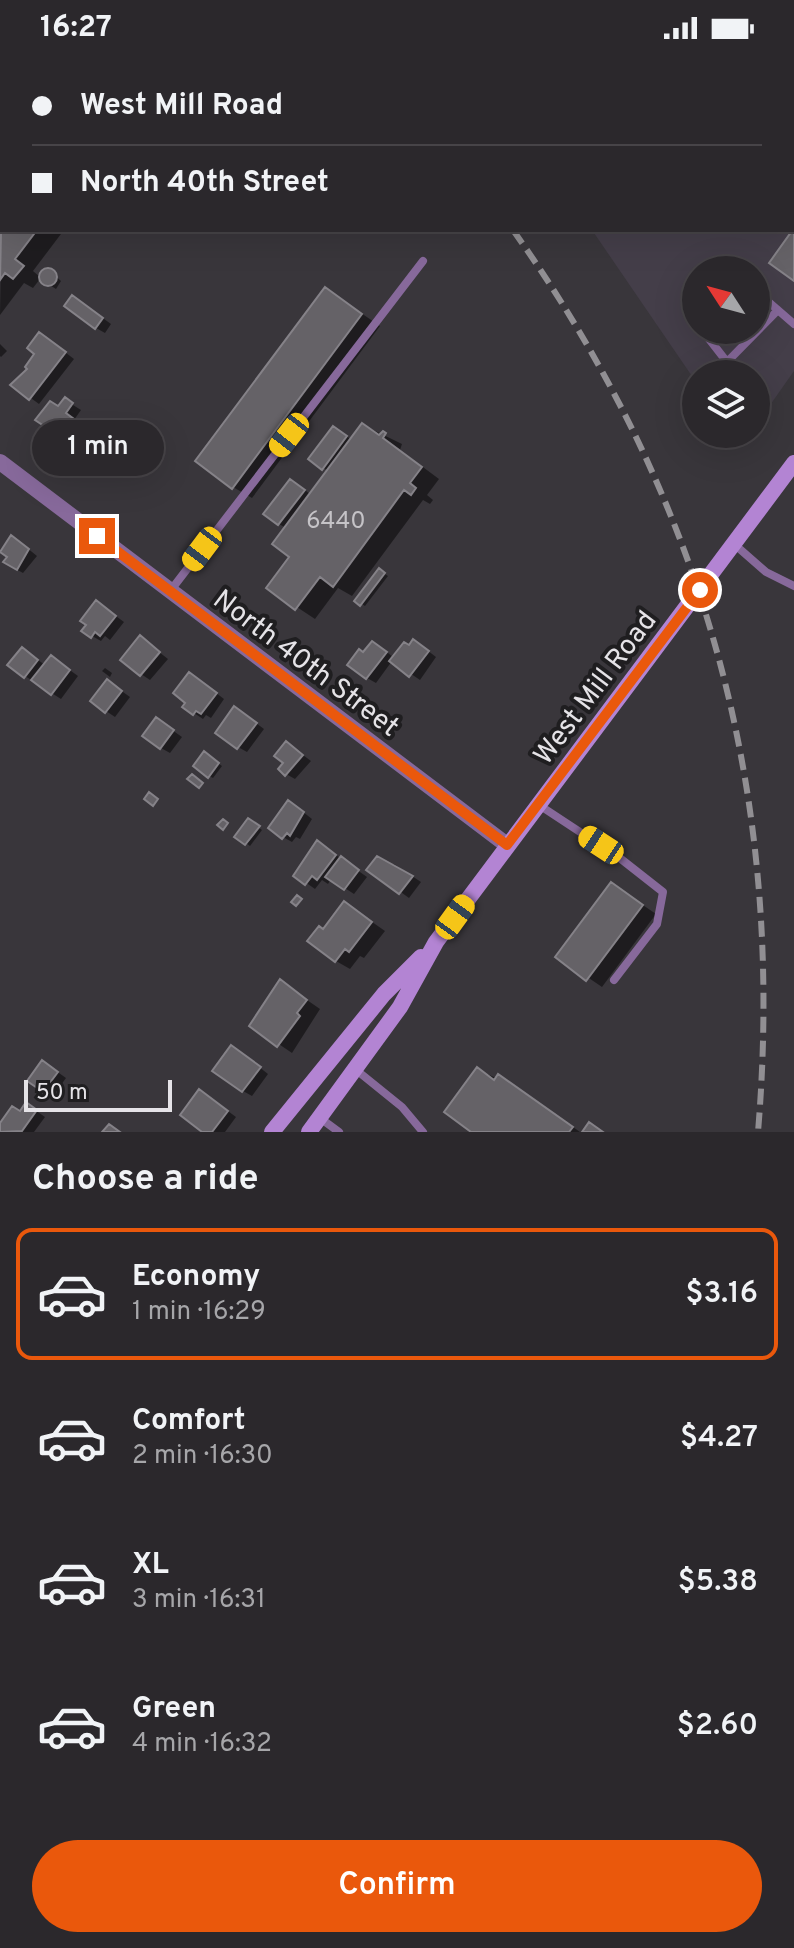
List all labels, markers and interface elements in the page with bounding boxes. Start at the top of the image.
text: 16:27 [40,10,112,47]
text: West Mill Road [80,88,283,125]
text: North 40th Street [80,165,329,202]
north arrow [682,256,770,344]
map controls [682,256,770,448]
button: layers [682,360,770,448]
car [265,409,313,461]
callout: 1 min [31,420,163,476]
text: 1 min [67,431,129,464]
house number: 6440 [306,507,366,537]
route end [79,518,115,554]
car [178,523,226,575]
route start [682,572,718,608]
street label: North 40th Street [205,583,405,746]
street label: West Mill Road [527,605,666,773]
car [574,822,628,868]
car [431,891,479,943]
scale bar [24,1076,172,1112]
text: 50 m [36,1080,88,1107]
text: Choose a ride [32,1157,258,1203]
icon: car [36,1258,108,1330]
text: Economy [132,1259,260,1296]
text: $3.16 [685,1276,758,1313]
text: 1 min · 16:29 [132,1296,266,1329]
icon: car [36,1402,108,1474]
text: Comfort [132,1403,245,1440]
text: $4.27 [680,1420,758,1457]
text: 2 min · 16:30 [132,1440,273,1473]
icon: car [36,1546,108,1618]
text: XL [132,1547,169,1584]
text: $5.38 [678,1564,758,1601]
text: 3 min · 16:31 [132,1584,266,1617]
icon: car [36,1690,108,1762]
text: Green [132,1691,216,1728]
text: $2.60 [677,1708,758,1745]
text: 4 min · 16:32 [132,1728,272,1761]
button: Confirm [32,1840,762,1932]

